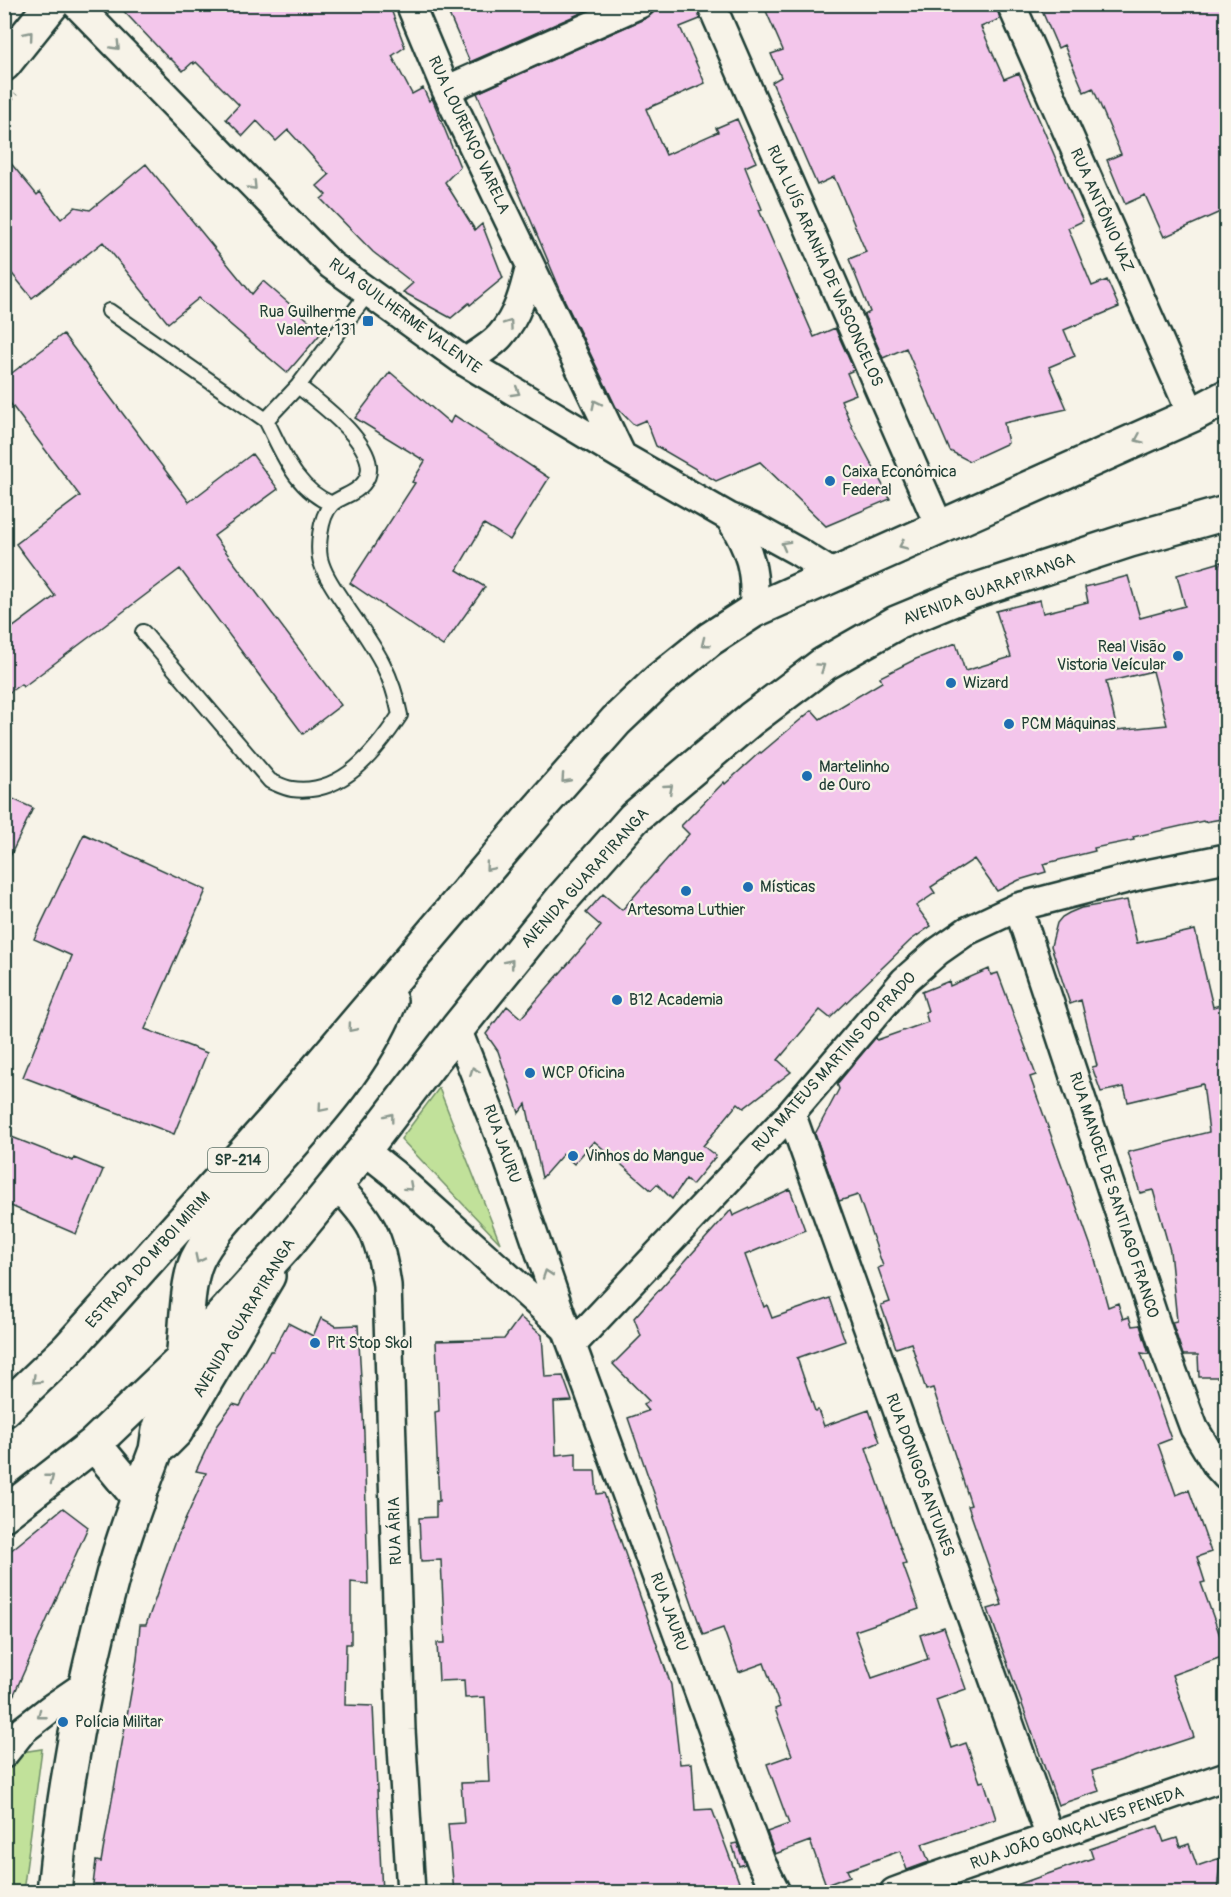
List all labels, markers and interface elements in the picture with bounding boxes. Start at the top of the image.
one-way arrow [22,31,33,42]
one-way arrow [109,39,120,50]
street label: RUA LOURENÇO VARELA [424,53,514,217]
street label: RUA LUÍS ARANHA DE VASCONCELOS [763,142,887,390]
street label: RUA ANTÔNIO VAZ [1066,145,1138,275]
one-way arrow [246,179,257,189]
street label: RUA GUILHERME VALENTE [325,254,485,378]
place label: Rua Guilherme Valente, 131 [259,302,356,340]
marker: Rua Guilherme Valente, 131 [361,314,375,328]
one-way arrow [502,320,513,331]
one-way arrow [510,385,520,397]
one-way arrow [592,399,604,410]
one-way arrow [1134,431,1145,443]
place label: Caixa Econômica Federal [842,462,956,500]
marker: Caixa Econômica Federal [823,474,837,488]
one-way arrow [899,537,910,549]
one-way arrow [781,540,792,552]
street label: AVENIDA GUARAPIRANGA [900,549,1078,629]
one-way arrow [700,636,711,647]
place label: Real Visão Vistoria Veícular [1057,637,1166,675]
marker: Real Visão Vistoria Veícular [1171,649,1185,663]
one-way arrow [815,663,826,674]
place label: Wizard [963,673,1009,693]
marker: Wizard [944,676,958,690]
place label: PCM Máquinas [1021,714,1116,734]
marker: PCM Máquinas [1002,717,1016,731]
place label: Martelinho de Ouro [819,757,890,795]
marker: Martelinho de Ouro [800,769,814,783]
one-way arrow [561,772,572,783]
one-way arrow [662,784,673,795]
street label: AVENIDA GUARAPIRANGA [517,804,653,952]
one-way arrow [485,860,496,871]
place label: Místicas [760,877,815,897]
marker: Místicas [741,880,755,894]
marker: Artesoma Luthier [679,884,693,898]
place label: Artesoma Luthier [627,900,746,920]
one-way arrow [503,959,514,970]
street label: RUA MATEUS MARTINS DO PRADO [748,968,920,1156]
place label: B12 Academia [629,990,723,1010]
marker: B12 Academia [610,993,624,1007]
one-way arrow [348,1021,359,1032]
place label: WCP Oficina [542,1063,625,1083]
one-way arrow [469,1066,481,1077]
marker: WCP Oficina [523,1066,537,1080]
street label: RUA MANOEL DE SANTIAGO FRANCO [1065,1070,1163,1320]
one-way arrow [318,1101,329,1112]
street label: RUA JAURU [479,1102,525,1186]
one-way arrow [382,1112,393,1123]
place label: Vinhos do Mangue [585,1146,704,1166]
road number: SP-214 [208,1148,268,1172]
marker: Vinhos do Mangue [566,1149,580,1163]
one-way arrow [402,1180,413,1191]
street label: ESTRADA DO M'BOI MIRIM [81,1188,215,1332]
street label: AVENIDA GUARAPIRANGA [189,1235,299,1401]
one-way arrow [195,1253,207,1264]
one-way arrow [542,1269,554,1280]
place label: Pit Stop Skol [327,1333,413,1353]
marker: Pit Stop Skol [308,1336,322,1350]
one-way arrow [33,1372,44,1383]
street label: RUA DONIGOS ANTUNES [881,1391,959,1559]
one-way arrow [44,1475,55,1486]
street label: RUA ÁRIA [384,1496,406,1566]
street label: RUA JAURU [646,1570,692,1654]
one-way arrow [37,1708,48,1719]
place label: Polícia Militar [75,1712,164,1732]
marker: Polícia Militar [56,1715,70,1729]
street label: RUA JOÃO GONÇALVES PENEDA [968,1782,1186,1874]

